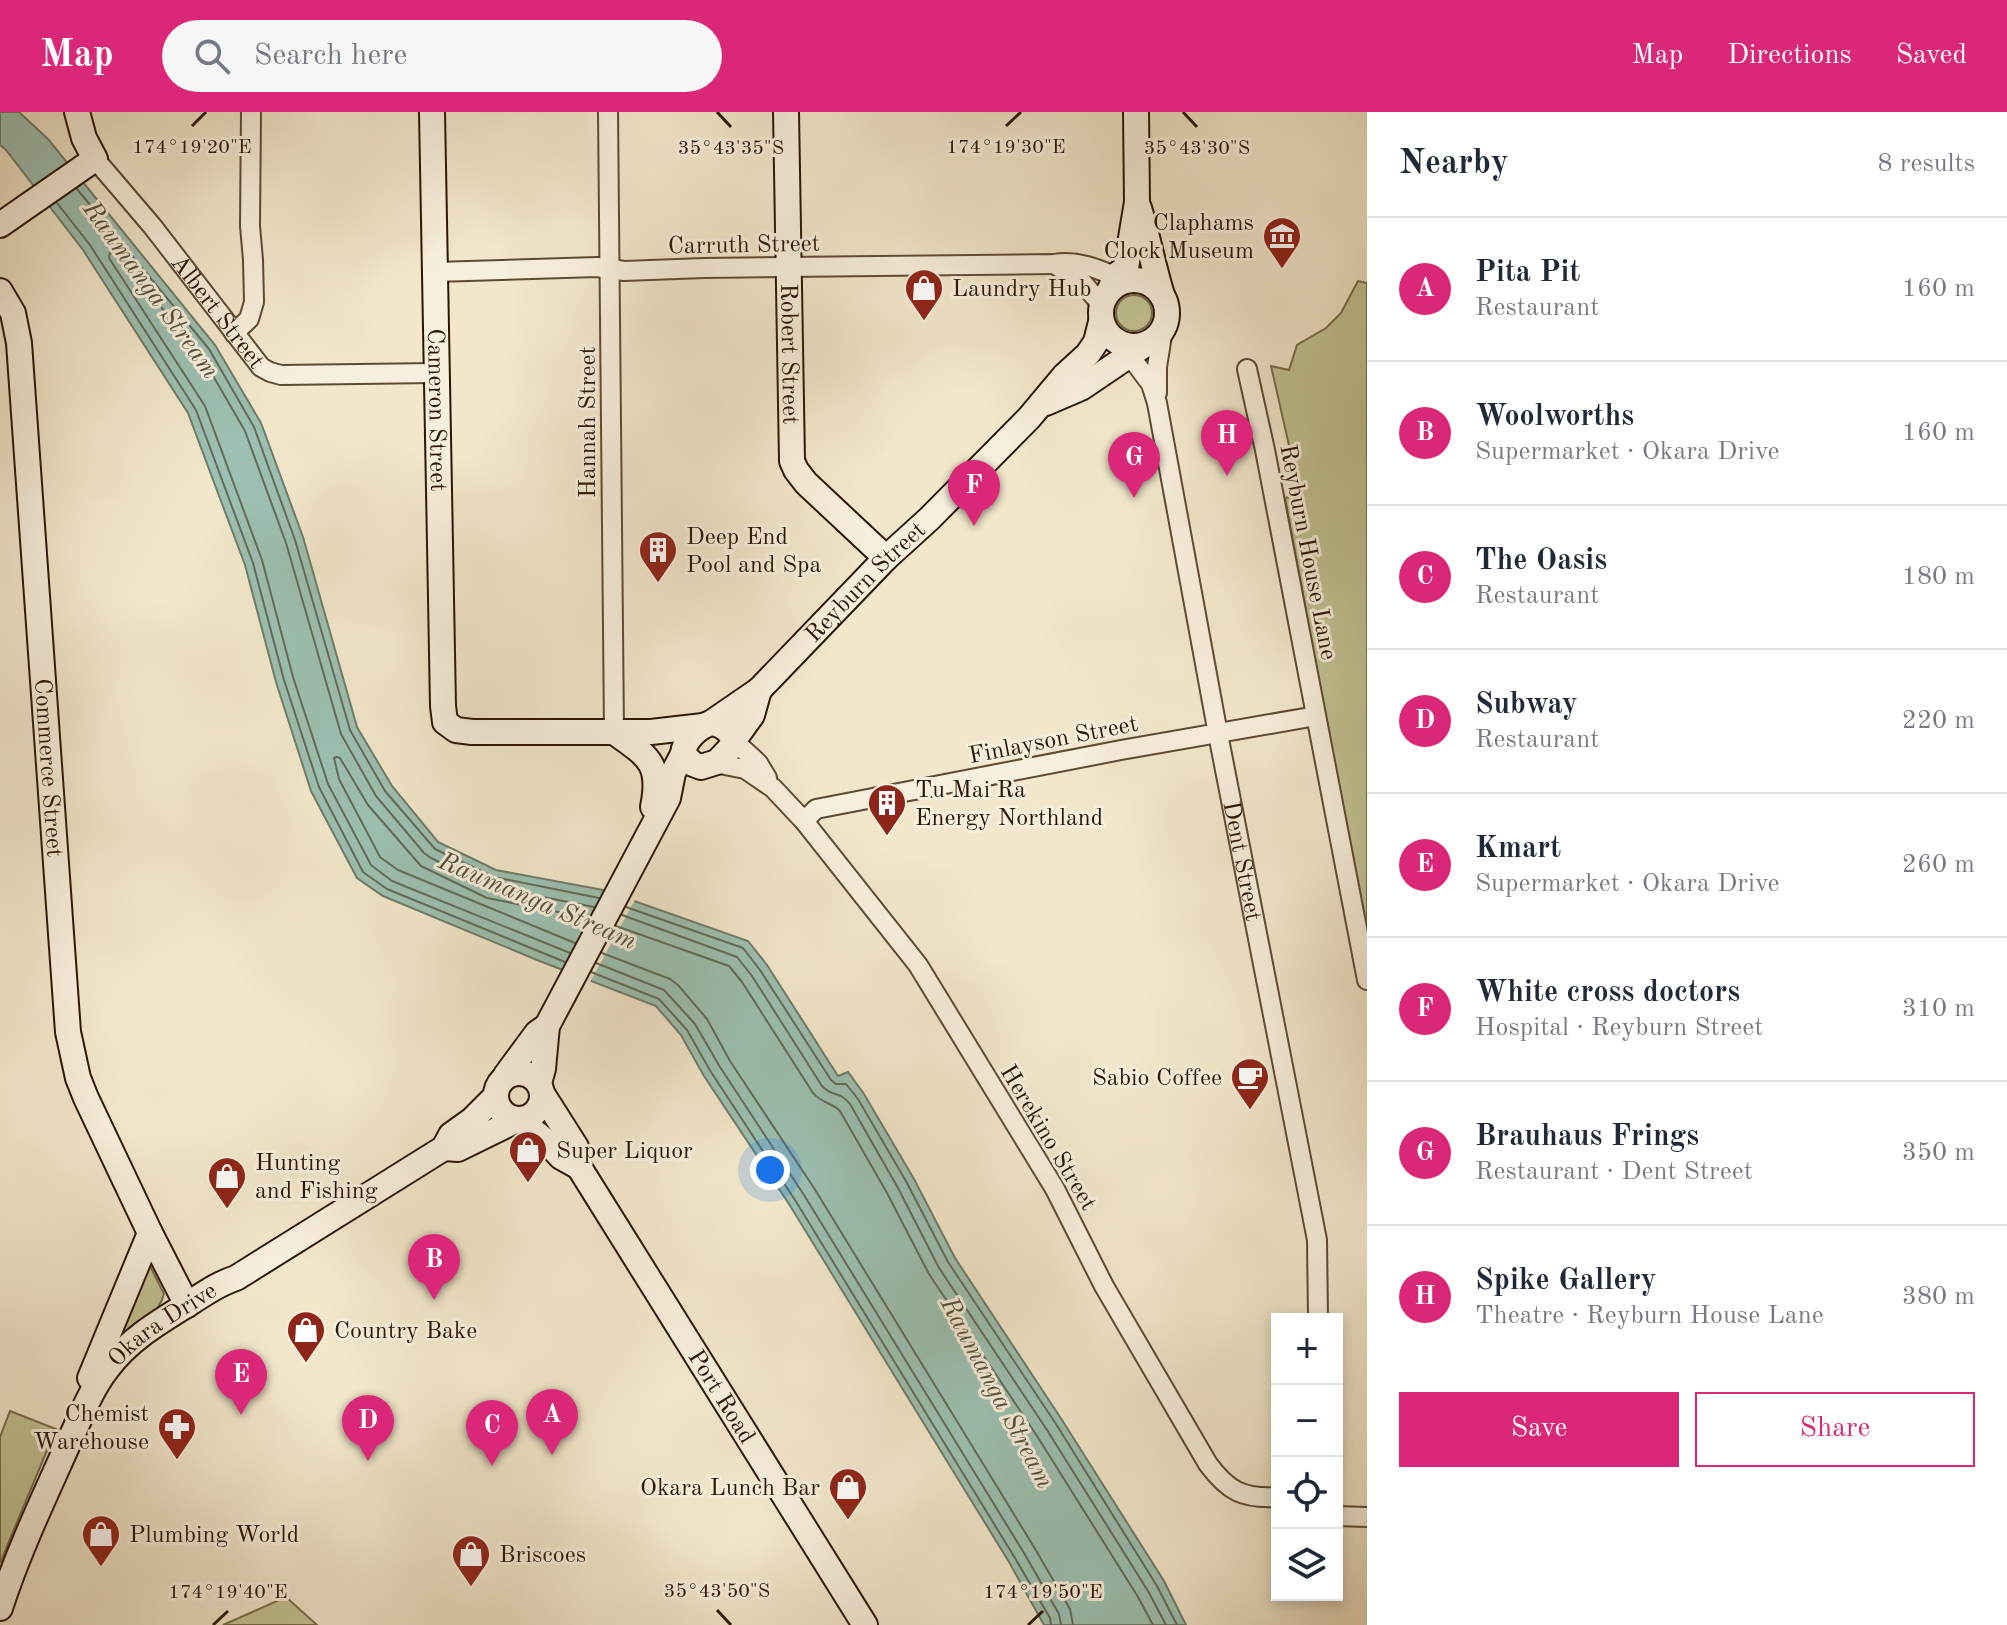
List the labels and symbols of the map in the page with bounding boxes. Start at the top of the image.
text: 174°19'20"E [132,138,252,158]
text: 174°19'30"E [946,138,1066,158]
text: 35°43'35"S [678,139,784,159]
text: 35°43'30"S [1144,139,1250,159]
water label: Raumanga Stream [77,196,223,384]
place label: Claphams Clock Museum [1104,212,1254,264]
museum icon: Claphams Clock Museum [1261,215,1303,270]
street label: Carruth Street [668,233,820,259]
street label: Albert Street [165,251,268,374]
shop icon: Laundry Hub [903,267,945,322]
place label: Laundry Hub [952,278,1092,302]
street label: Robert Street [775,283,801,425]
street label: Cameron Street [422,328,449,492]
street label: Hannah Street [577,346,601,498]
pin: H [1201,410,1253,476]
pin: G [1108,432,1160,498]
street label: Reyburn House Lane [1274,442,1340,662]
pin: F [948,460,1000,526]
street label: Reyburn Street [802,518,931,648]
place label: Deep End Pool and Spa [686,526,821,578]
building icon: Deep End Pool and Spa [637,529,679,584]
street label: Commerce Street [29,678,66,858]
street label: Finlayson Street [967,713,1140,769]
place label: Tu Mai Ra Energy Northland [915,779,1103,831]
building icon: Tu Mai Ra Energy Northland [866,782,908,837]
street label: Dent Street [1217,800,1264,923]
water label: Raumanga Stream [434,848,640,955]
cafe icon: Sabio Coffee [1229,1056,1271,1111]
street label: Herekino Street [995,1061,1100,1215]
place label: Sabio Coffee [1092,1067,1222,1091]
shop icon: Super Liquor [507,1129,549,1184]
place label: Super Liquor [556,1140,693,1164]
your location [750,1150,790,1190]
place label: Hunting and Fishing [255,1152,378,1204]
shop icon: Hunting and Fishing [206,1155,248,1210]
pin: B [408,1234,460,1300]
street label: Okara Drive [104,1279,221,1372]
water label: Raumanga Stream [934,1292,1058,1493]
shop icon: Country Bake [285,1309,327,1364]
place label: Country Bake [334,1320,477,1344]
street label: Port Road [682,1346,759,1448]
pin: E [215,1349,267,1415]
pin: A [526,1389,578,1455]
pin: D [342,1395,394,1461]
pin: C [466,1400,518,1466]
place label: Chemist Warehouse [33,1403,149,1455]
pharmacy icon: Chemist Warehouse [156,1406,198,1461]
shop icon: Okara Lunch Bar [827,1466,869,1521]
place label: Okara Lunch Bar [640,1477,820,1501]
shop icon: Plumbing World [80,1513,122,1568]
place label: Plumbing World [129,1524,299,1548]
shop icon: Briscoes [450,1533,492,1588]
place label: Briscoes [499,1544,586,1568]
text: 35°43'50"S [664,1582,770,1602]
text: 174°19'40"E [168,1583,288,1603]
text: 174°19'50"E [983,1583,1103,1603]

